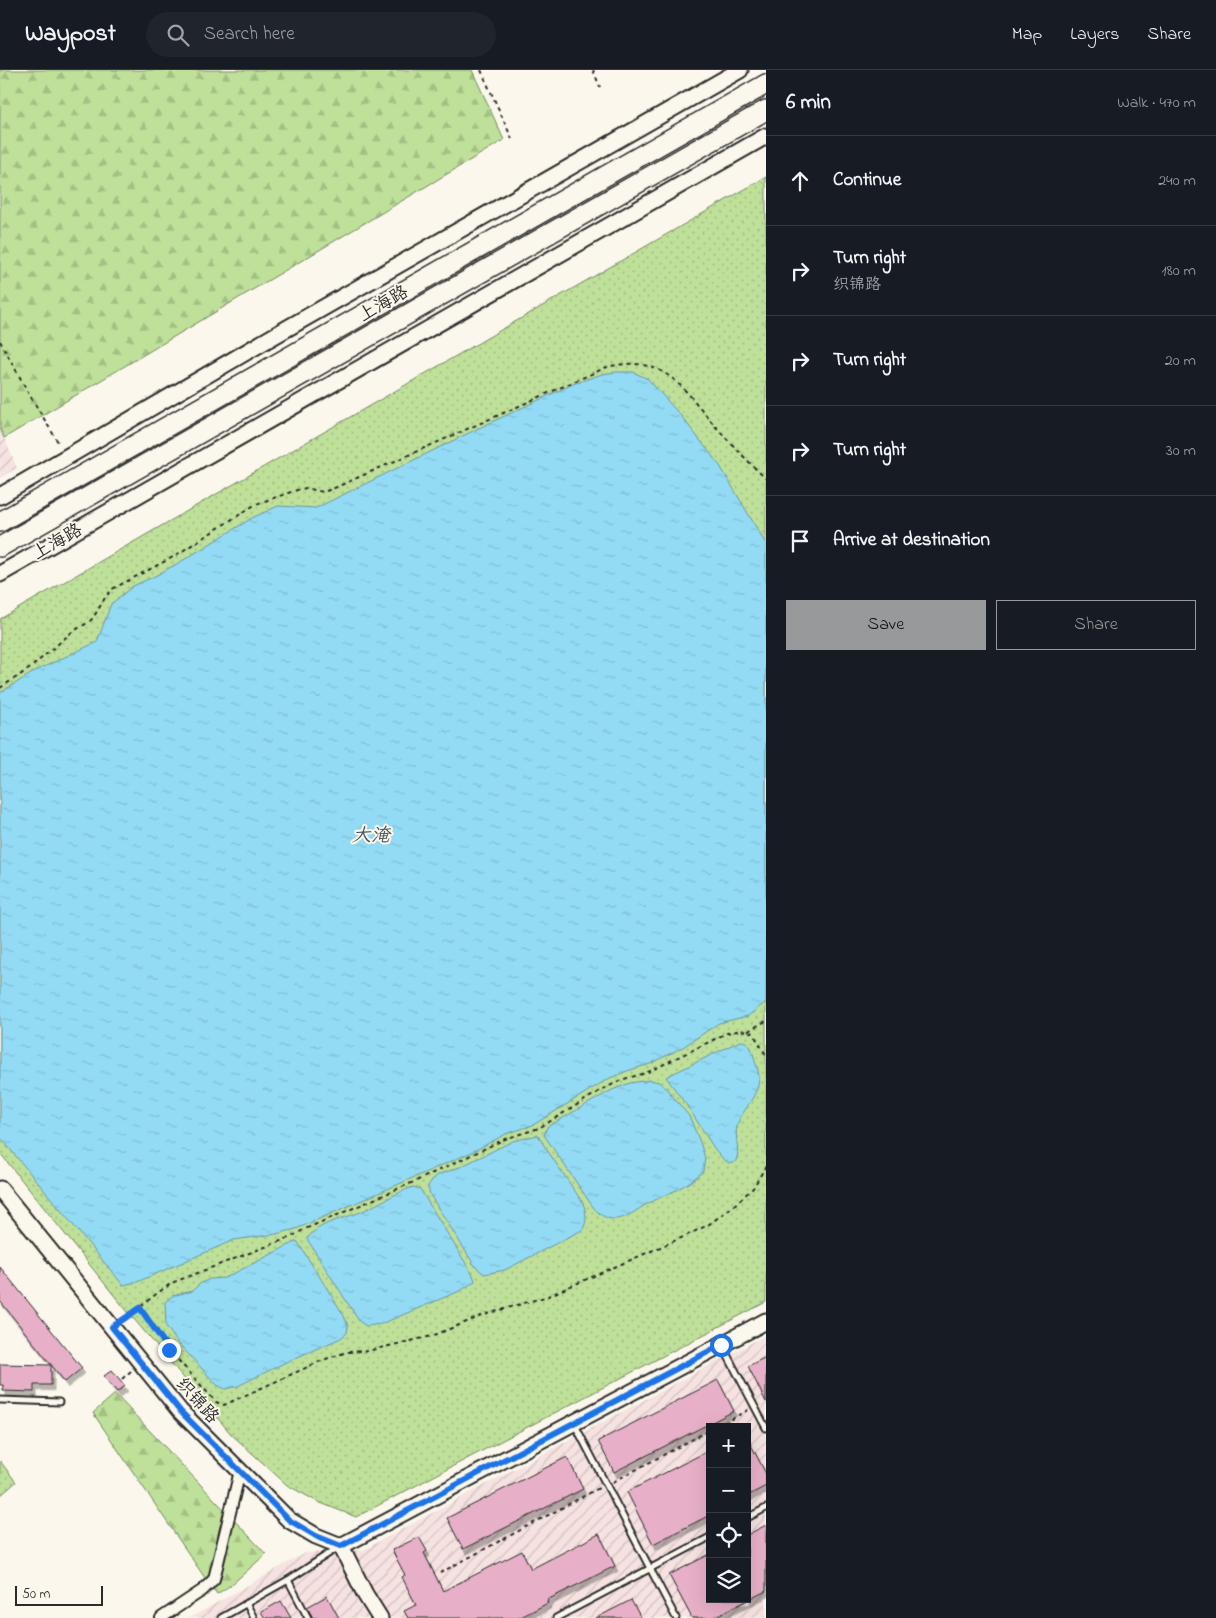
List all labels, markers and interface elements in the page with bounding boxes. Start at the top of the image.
search box [146,12,496,57]
text: Waypost [25,17,116,52]
icon: search [164,21,192,49]
text: Search here [204,21,295,48]
text: Map [1012,22,1042,48]
text: Layers [1070,22,1120,48]
text: Share [1148,22,1191,48]
text: 6 min [786,88,831,118]
text: Walk · 470 m [1117,91,1196,115]
icon: ahead [786,167,814,195]
text: Continue [833,167,901,194]
text: 240 m [1158,169,1196,193]
text: Turn right [833,245,906,272]
icon: right [786,257,814,285]
text: 180 m [1162,259,1196,283]
text: 织锦路 [833,273,881,297]
street label: 上海路 [354,280,414,329]
icon: right [786,347,814,375]
text: Turn right [833,347,906,374]
text: 20 m [1165,349,1196,373]
icon: right [786,437,814,465]
text: Turn right [833,437,906,464]
text: 30 m [1166,439,1196,463]
street label: 上海路 [28,518,88,567]
icon: arrive [786,527,814,555]
text: Arrive at destination [833,527,990,554]
button: Save [786,600,986,650]
button: Share [996,600,1196,650]
water label: 大淹 [352,823,392,850]
route start [710,1334,733,1357]
route end [158,1339,181,1362]
street label: 织锦路 [169,1373,224,1430]
map controls [706,1423,751,1603]
button: + [706,1423,751,1468]
button: − [706,1468,751,1513]
button: locate [706,1513,751,1558]
button: layers [706,1558,751,1603]
scale bar [15,1583,102,1606]
text: 50 m [22,1584,50,1605]

